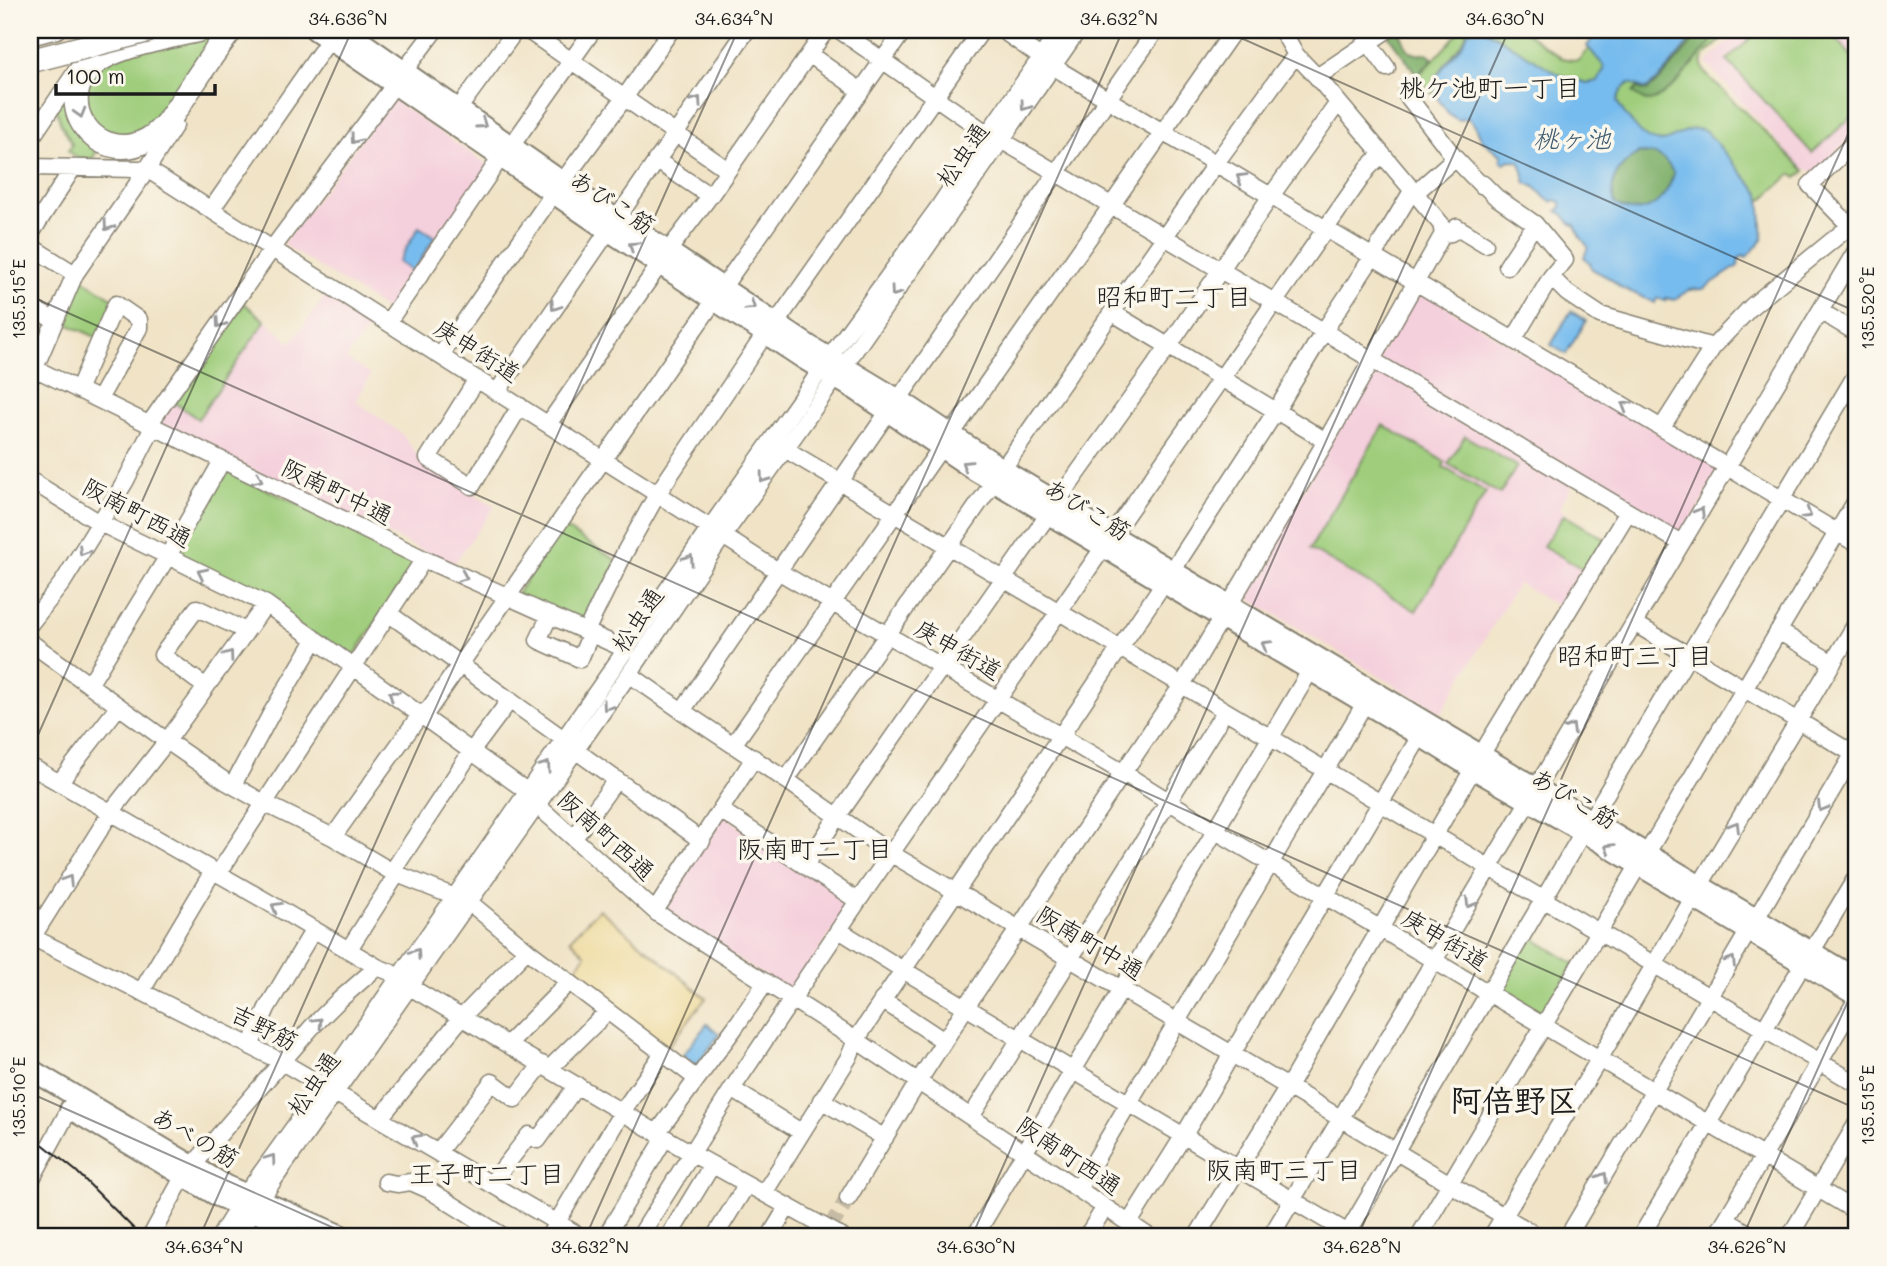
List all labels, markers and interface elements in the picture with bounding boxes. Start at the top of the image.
text: 34.636°N [309,6,387,30]
text: 34.634°N [695,6,773,30]
text: 34.632°N [1080,6,1158,30]
text: 34.630°N [1465,6,1545,30]
scale bar [56,52,215,96]
text: 100 m [66,62,125,89]
district label: 桃ケ池町一丁目 [1399,70,1581,104]
one-way arrow [688,96,701,109]
one-way arrow [1021,98,1033,111]
one-way arrow [72,107,86,119]
one-way arrow [474,116,487,128]
street label: 松虫通 [928,116,995,193]
water label: 桃ヶ池 [1533,121,1612,155]
one-way arrow [351,131,363,144]
street label: あびこ筋 [564,163,662,241]
one-way arrow [1235,173,1248,186]
one-way arrow [104,218,116,231]
one-way arrow [628,242,641,254]
text: 135.515°E [6,259,30,339]
text: 135.520°E [1855,266,1879,350]
district label: 昭和町二丁目 [1096,279,1252,313]
one-way arrow [891,284,903,297]
one-way arrow [551,298,563,311]
one-way arrow [744,298,757,311]
street label: 庚申街道 [429,311,527,388]
one-way arrow [216,315,229,328]
one-way arrow [1621,401,1634,414]
street label: 阪南町中通 [277,450,398,531]
one-way arrow [961,460,974,473]
street label: 阪南町西通 [77,470,198,554]
one-way arrow [760,470,772,483]
one-way arrow [251,471,263,485]
street label: あびこ筋 [1039,471,1137,547]
one-way arrow [1799,505,1812,518]
one-way arrow [1692,506,1705,519]
one-way arrow [78,543,91,556]
one-way arrow [681,554,693,567]
one-way arrow [197,567,209,581]
one-way arrow [457,569,469,583]
street label: 松虫通 [604,581,670,658]
street label: 庚申街道 [909,611,1008,686]
district label: 昭和町三丁目 [1557,638,1713,672]
one-way arrow [1261,640,1274,653]
one-way arrow [221,650,233,663]
one-way arrow [388,691,401,703]
one-way arrow [602,698,615,711]
one-way arrow [1563,723,1576,736]
street label: あびこ筋 [1525,760,1624,835]
one-way arrow [538,761,550,774]
street label: 阪南町西通 [552,783,662,887]
one-way arrow [1818,799,1831,812]
one-way arrow [1727,821,1740,834]
district label: 阪南町二丁目 [737,831,893,865]
one-way arrow [1604,844,1617,857]
one-way arrow [60,874,73,887]
one-way arrow [1465,895,1478,908]
street label: 阪南町中通 [1031,898,1150,986]
street label: 庚申街道 [1397,901,1495,977]
one-way arrow [271,902,284,915]
one-way arrow [408,948,420,961]
one-way arrow [1723,955,1736,968]
street label: 吉野筋 [226,997,304,1057]
one-way arrow [309,1017,322,1030]
street label: 松虫通 [279,1045,346,1122]
text: 135.510°E [6,1056,30,1138]
text: 135.515°E [1855,1065,1879,1145]
district label: 阿倍野区 [1450,1078,1578,1120]
street label: あべの筋 [146,1099,245,1174]
street label: 阪南町西通 [1011,1108,1128,1201]
one-way arrow [410,1134,423,1147]
district label: 阪南町三丁目 [1206,1152,1362,1186]
one-way arrow [263,1154,275,1167]
district label: 王子町二丁目 [409,1156,565,1190]
one-way arrow [1594,1172,1607,1185]
text: 34.634°N [165,1234,243,1258]
text: 34.632°N [551,1234,629,1258]
text: 34.630°N [936,1234,1016,1258]
text: 34.628°N [1323,1234,1401,1258]
text: 34.626°N [1708,1234,1786,1258]

